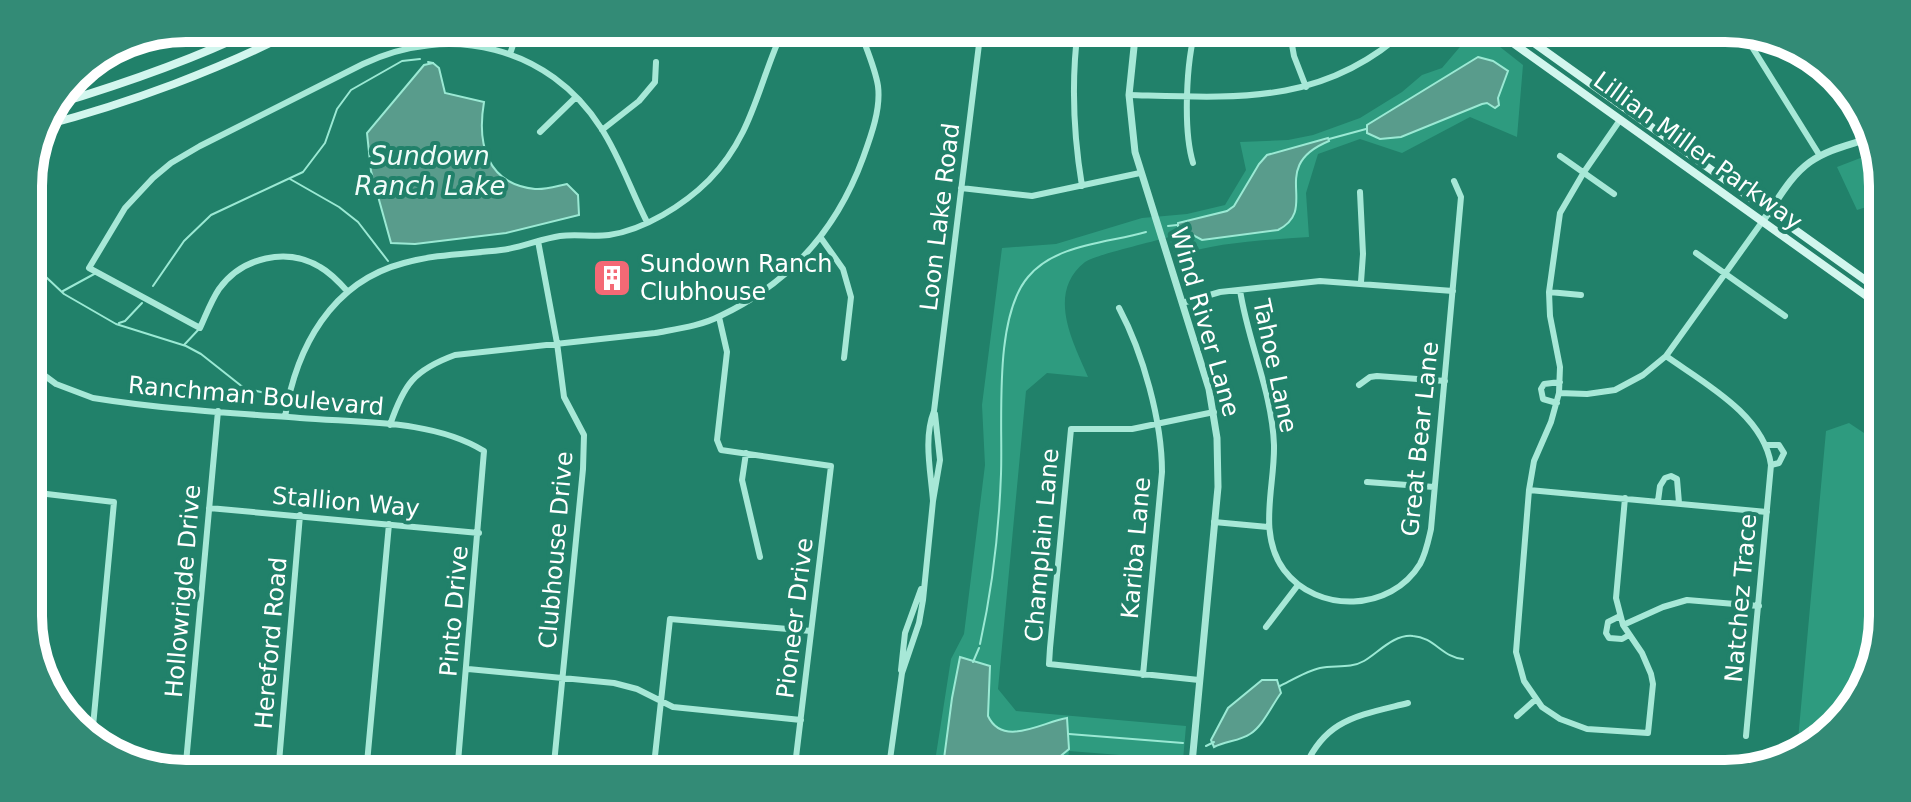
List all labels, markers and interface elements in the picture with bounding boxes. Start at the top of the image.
street label: Lillian Miller Parkway [1588,66,1808,236]
street label: Loon Lake Road [915,122,965,312]
water label: Sundown Ranch Lake [355,141,506,201]
street label: Wind River Lane [1165,224,1245,420]
place label: Sundown Ranch Clubhouse [640,250,833,306]
building icon: Sundown Ranch Clubhouse [591,257,633,299]
street label: Tahoe Lane [1247,296,1303,435]
street label: Great Bear Lane [1396,340,1444,538]
street label: Ranchman Boulevard [127,371,385,421]
street label: Champlain Lane [1020,447,1064,643]
street label: Clubhouse Drive [533,450,579,650]
street label: Kariba Lane [1116,476,1156,620]
street label: Stallion Way [271,482,421,522]
street label: Hollowrigde Drive [160,483,206,699]
street label: Natchez Trace [1720,513,1762,683]
street label: Pioneer Drive [771,536,819,700]
street label: Pinto Drive [434,544,474,678]
street label: Hereford Road [250,556,292,730]

